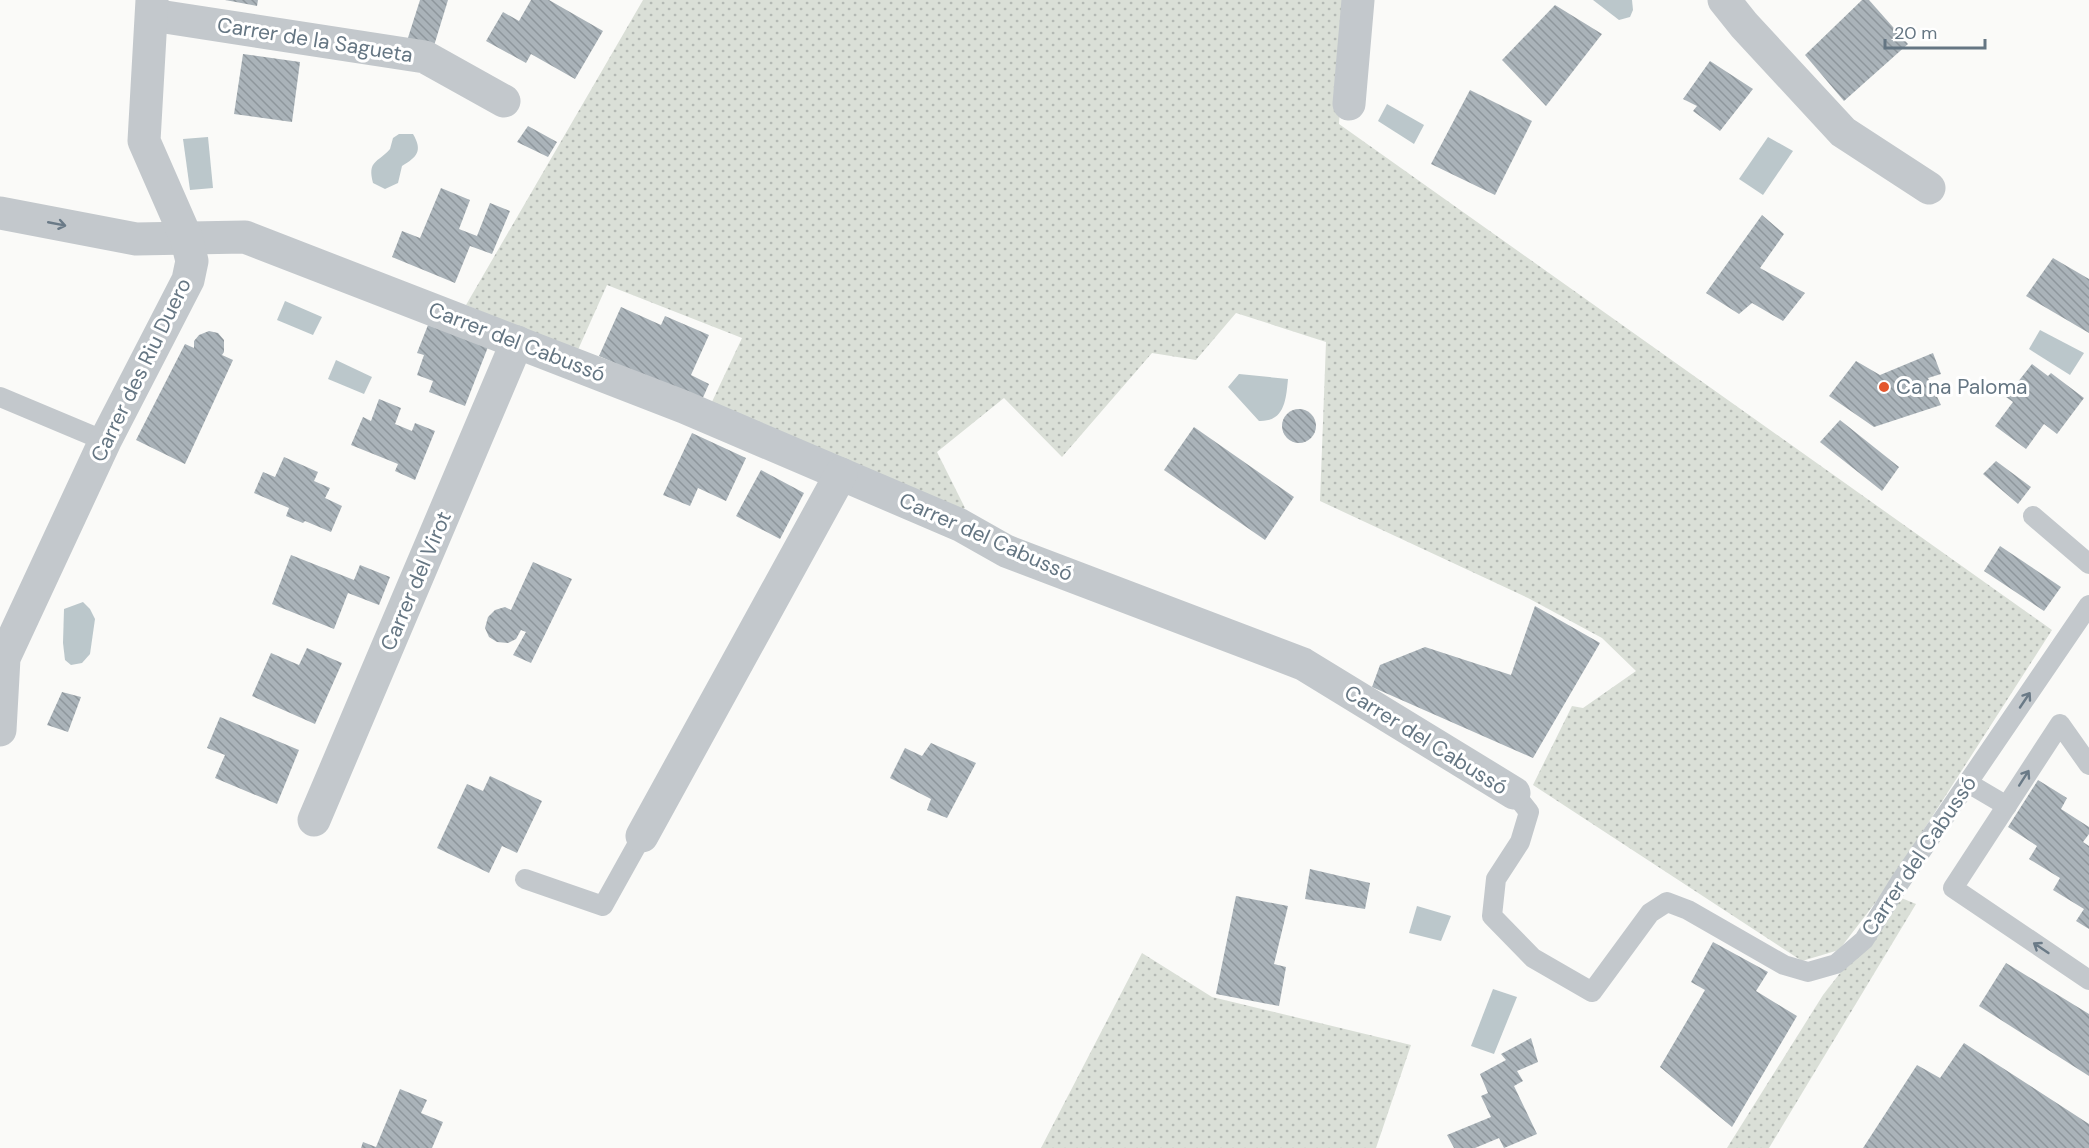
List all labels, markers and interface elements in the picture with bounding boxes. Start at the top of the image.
street label: Carrer de la Sagueta [215,11,415,69]
scale bar [1885,12,1986,50]
text: 20 m [1894,21,1937,45]
one-way arrow [47,219,67,230]
street label: Carrer des Riu Duero [84,273,198,467]
street label: Carrer del Cabussó [424,295,610,389]
place label: Ca na Paloma [1896,373,2028,401]
marker: Ca na Paloma [1877,380,1891,394]
street label: Carrer del Cabussó [895,486,1077,588]
street label: Carrer del Virot [374,507,458,655]
street label: Carrer del Cabussó [1339,678,1513,802]
one-way arrow [2019,692,2031,708]
street label: Carrer del Cabussó [1855,770,1983,942]
one-way arrow [2018,770,2031,787]
one-way arrow [2032,941,2049,954]

